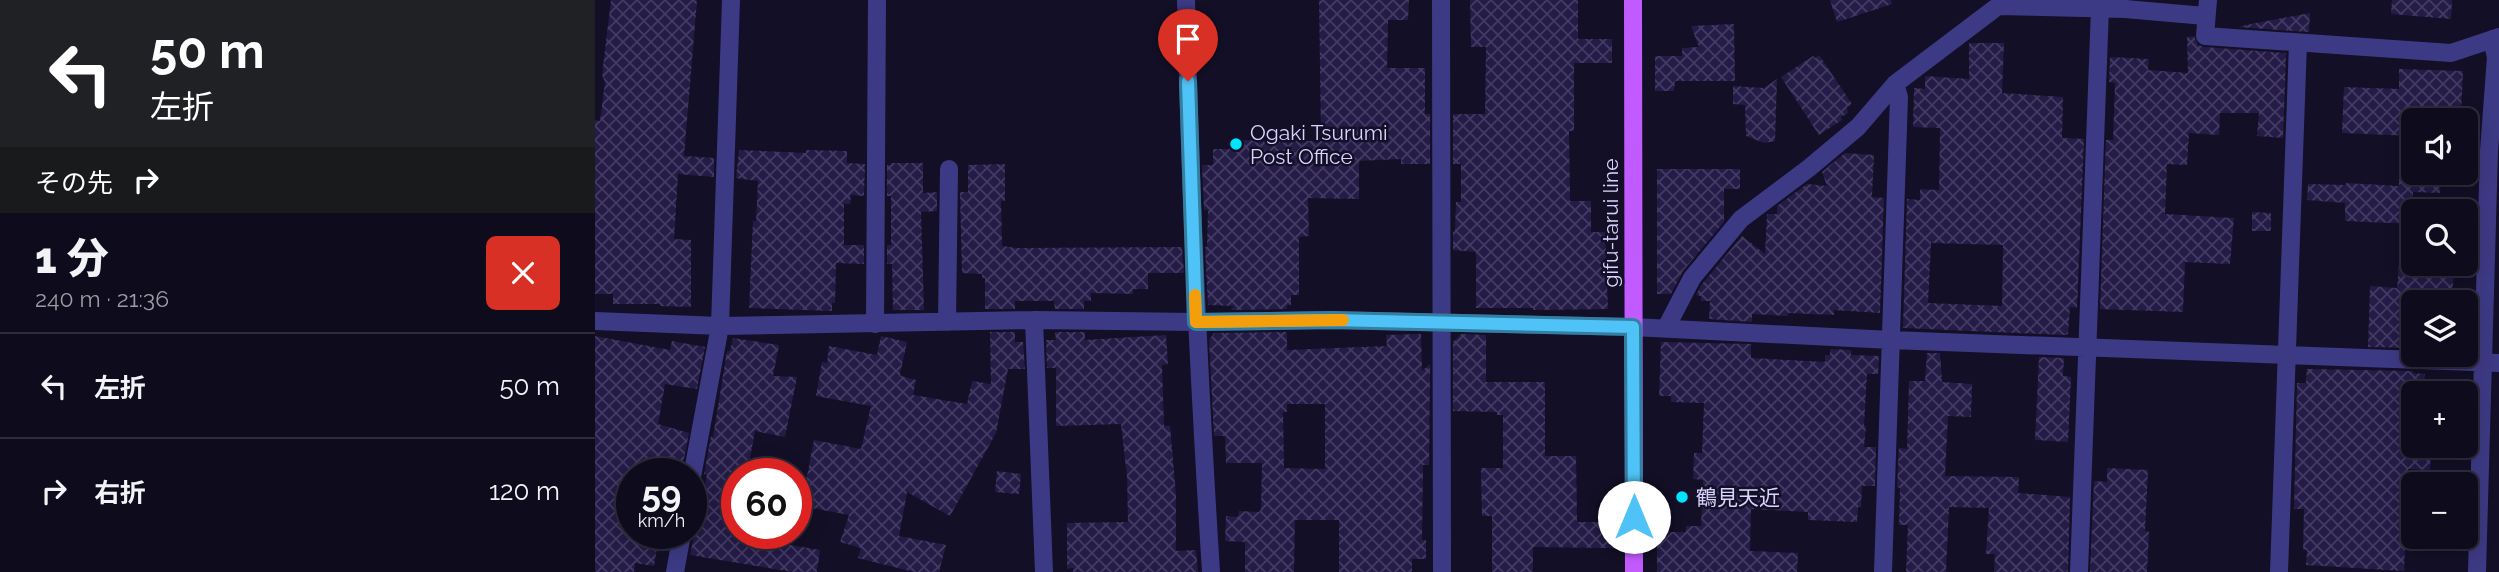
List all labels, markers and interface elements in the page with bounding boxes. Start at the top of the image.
pin [1158,9,1218,81]
icon: arrive [1169,20,1207,58]
text: 50 m [150,22,265,79]
icon: left [35,28,126,119]
text: 左折 [150,88,214,125]
map controls [2401,108,2478,549]
button: sound [2401,108,2478,185]
place label: Ogaki Tsurumi Post Office [1250,120,1388,169]
marker: Ogaki Tsurumi Post Office [1228,136,1244,152]
street label: gifu-tarui line [1598,159,1623,287]
icon: right [127,161,165,199]
text: その先 [35,168,113,198]
button: search [2401,199,2478,276]
text: 1 分 [35,234,109,283]
button: close [486,236,560,310]
text: 240 m · 21:36 [35,285,169,312]
button: layers [2401,290,2478,367]
icon: left [35,367,73,405]
text: 50 m [499,371,560,401]
text: 左折 [94,373,146,403]
button: + [2401,381,2478,458]
speed limit sign: 60 [721,458,812,549]
icon: right [35,472,73,510]
button: − [2401,472,2478,549]
text: 59 [641,474,682,515]
text: 120 m [489,476,560,506]
text: 右折 [94,478,146,508]
position arrow [1597,480,1671,554]
place label: 鶴見天近 [1696,485,1780,510]
marker: 鶴見天近 [1674,489,1690,505]
text: km/h [638,510,685,531]

